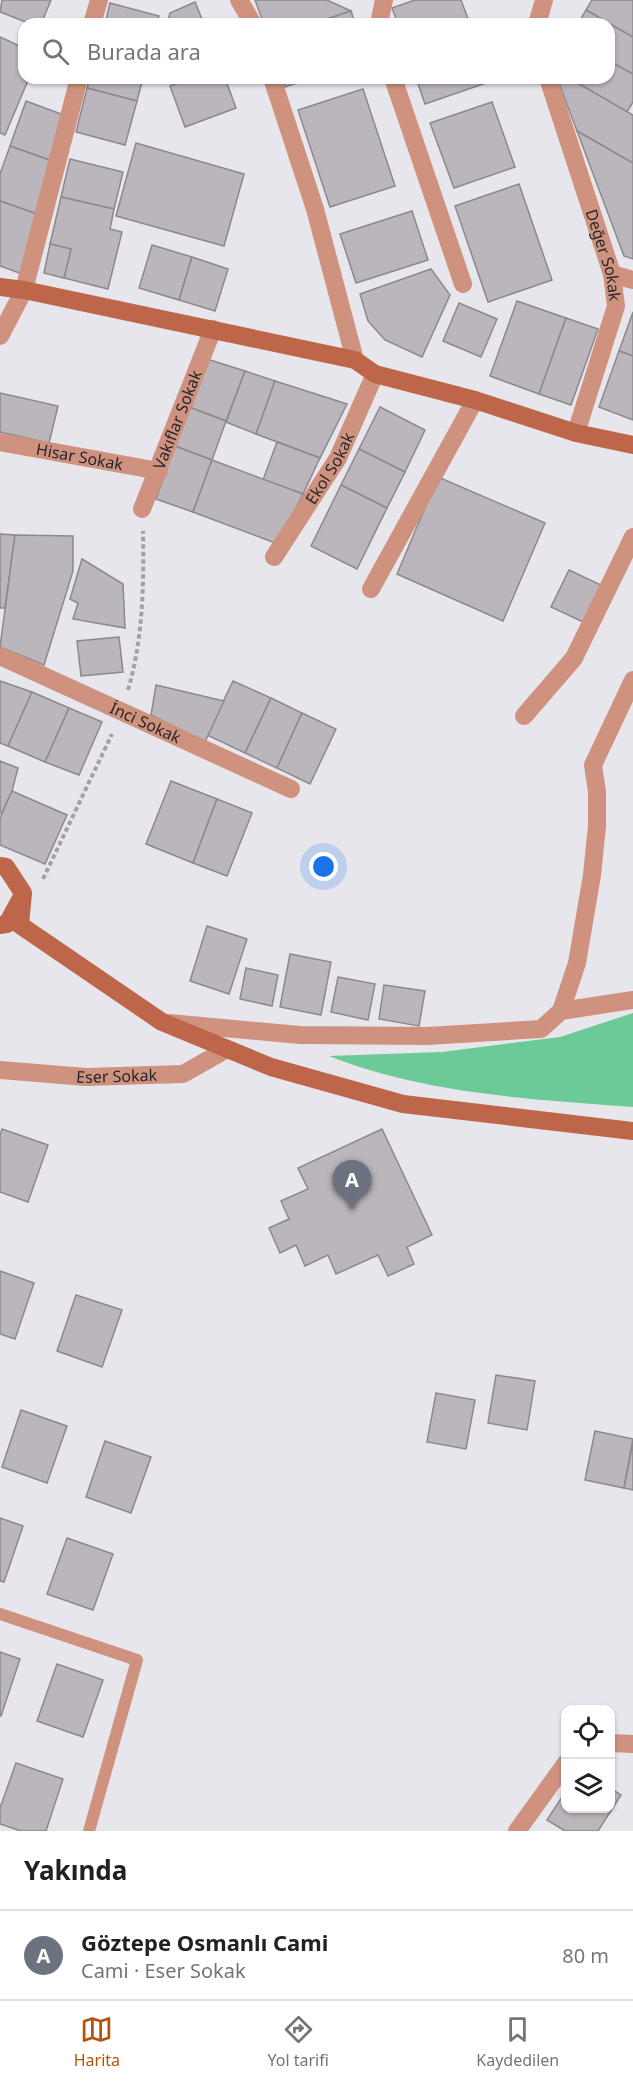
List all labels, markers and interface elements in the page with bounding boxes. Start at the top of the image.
search box [18,18,615,84]
icon: search [39,35,72,68]
text: Burada ara [87,36,201,66]
street label: Değer Sokak [581,206,626,303]
street label: Vakıflar Sokak [148,366,207,473]
street label: Ekol Sokak [300,428,359,508]
street label: Hisar Sokak [34,438,125,475]
street label: İnci Sokak [106,697,185,748]
your location [309,852,338,881]
street label: Eser Sokak [75,1064,158,1088]
pin: A [332,1160,372,1210]
map controls [561,1705,615,1813]
button: locate [561,1705,615,1759]
button: layers [561,1759,615,1813]
text: Yakında [24,1852,127,1888]
text: Göztepe Osmanlı Cami [81,1927,328,1957]
text: A [37,1942,50,1969]
text: 80 m [562,1942,609,1969]
text: Cami · Eser Sokak [81,1957,246,1984]
tab: Harita [74,2013,120,2071]
tab: Yol tarifi [268,2013,329,2071]
tab: Kaydedilen [476,2013,559,2071]

